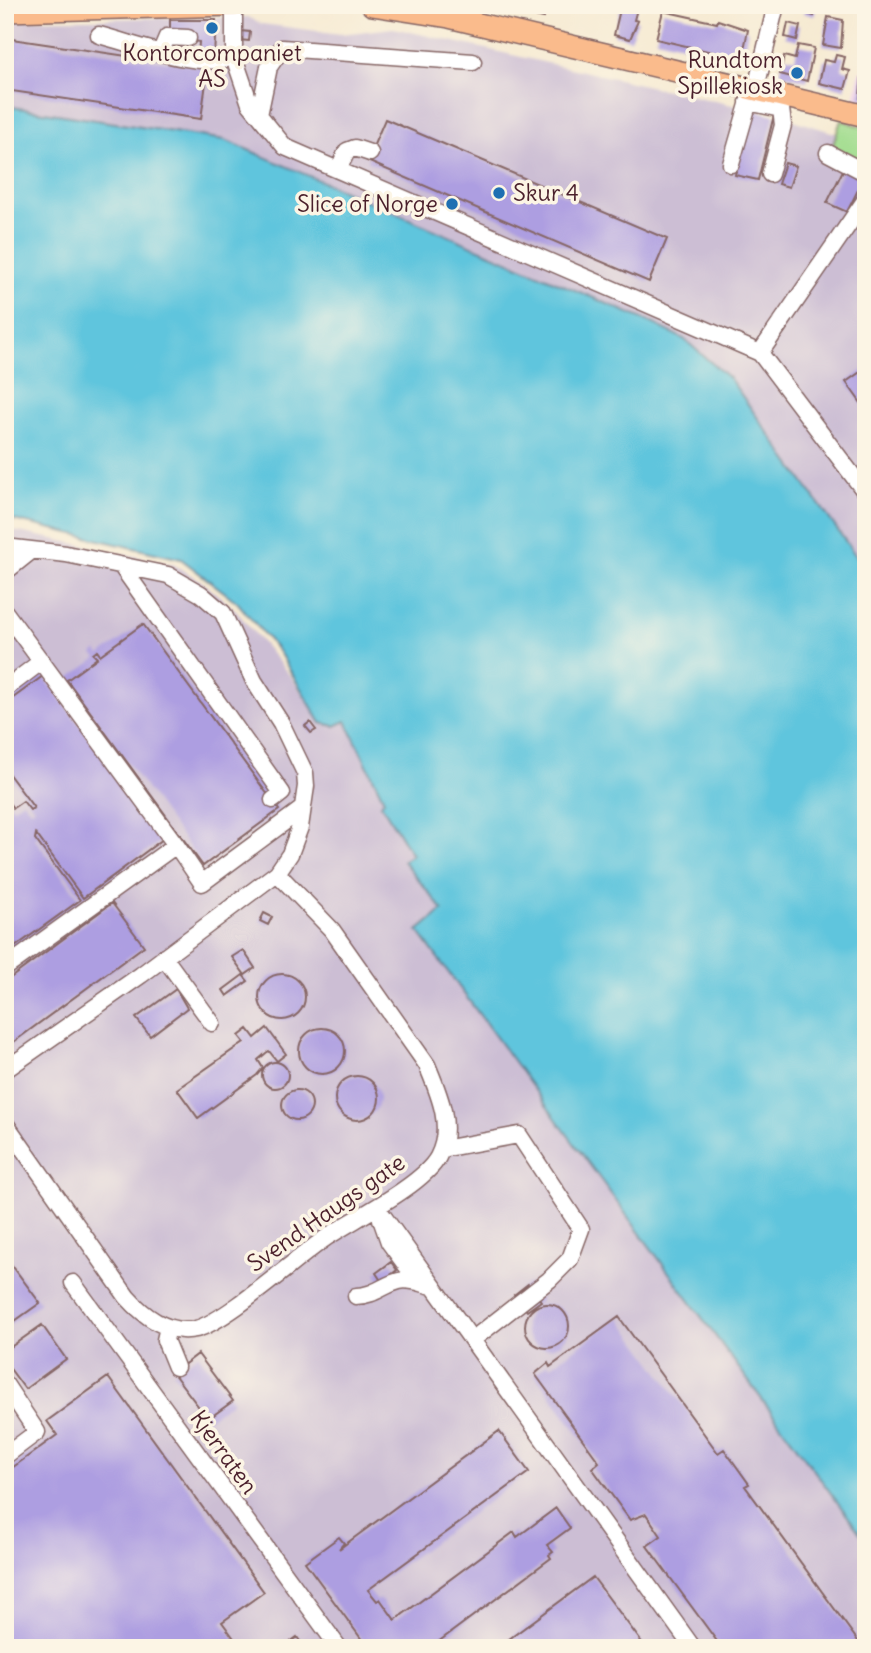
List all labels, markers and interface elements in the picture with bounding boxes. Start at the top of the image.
marker: Kontorcompaniet AS [204,20,220,36]
place label: Kontorcompaniet AS [122,38,302,93]
place label: Rundtom Spillekiosk [677,45,783,100]
marker: Rundtom Spillekiosk [789,65,805,81]
place label: Skur 4 [513,178,579,207]
marker: Skur 4 [491,185,507,201]
place label: Slice of Norge [297,189,438,218]
marker: Slice of Norge [444,196,460,212]
street label: Svend Haugs gate [241,1147,410,1278]
street label: Kjerraten [184,1404,265,1499]

